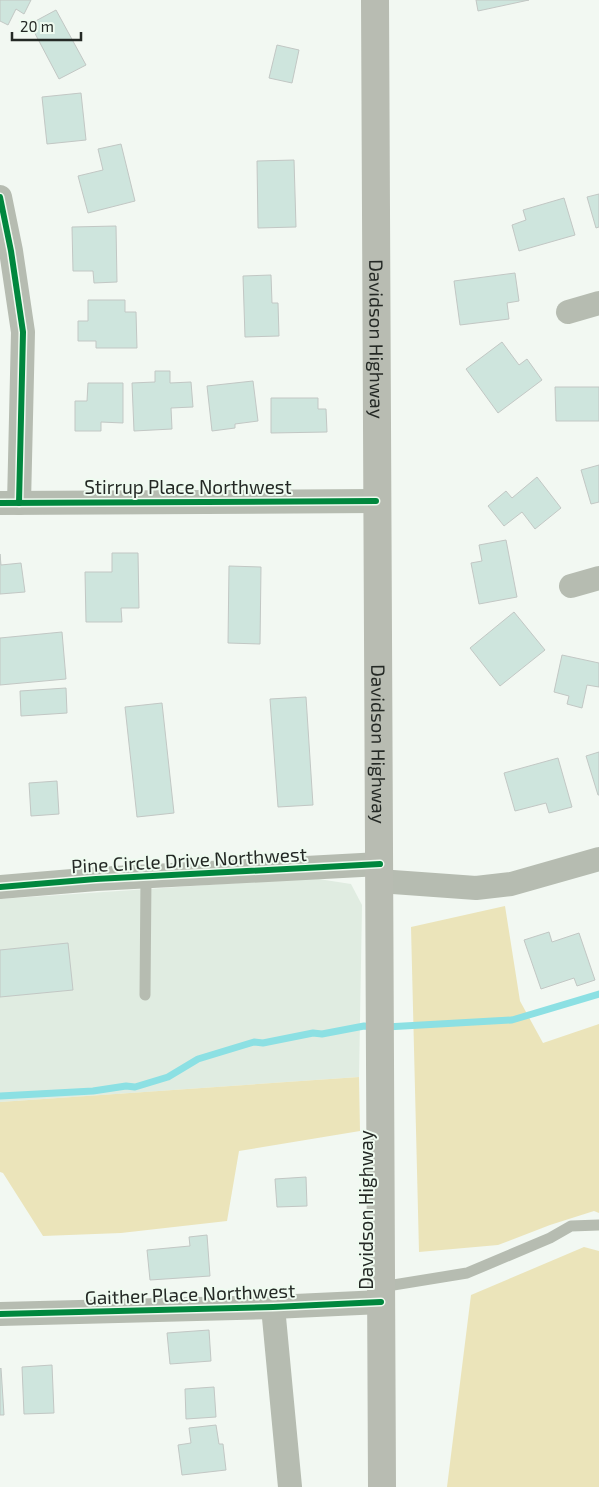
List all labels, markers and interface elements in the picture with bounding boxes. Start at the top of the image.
scale bar [12,10,81,42]
text: 20 m [20,17,54,35]
street label: Davidson Highway [365,259,389,419]
street label: Stirrup Place Northwest [84,475,292,498]
street label: Davidson Highway [367,664,391,824]
street label: Pine Circle Drive Northwest [71,842,307,877]
street label: Davidson Highway [354,1130,377,1290]
street label: Gaither Place Northwest [84,1278,296,1309]

